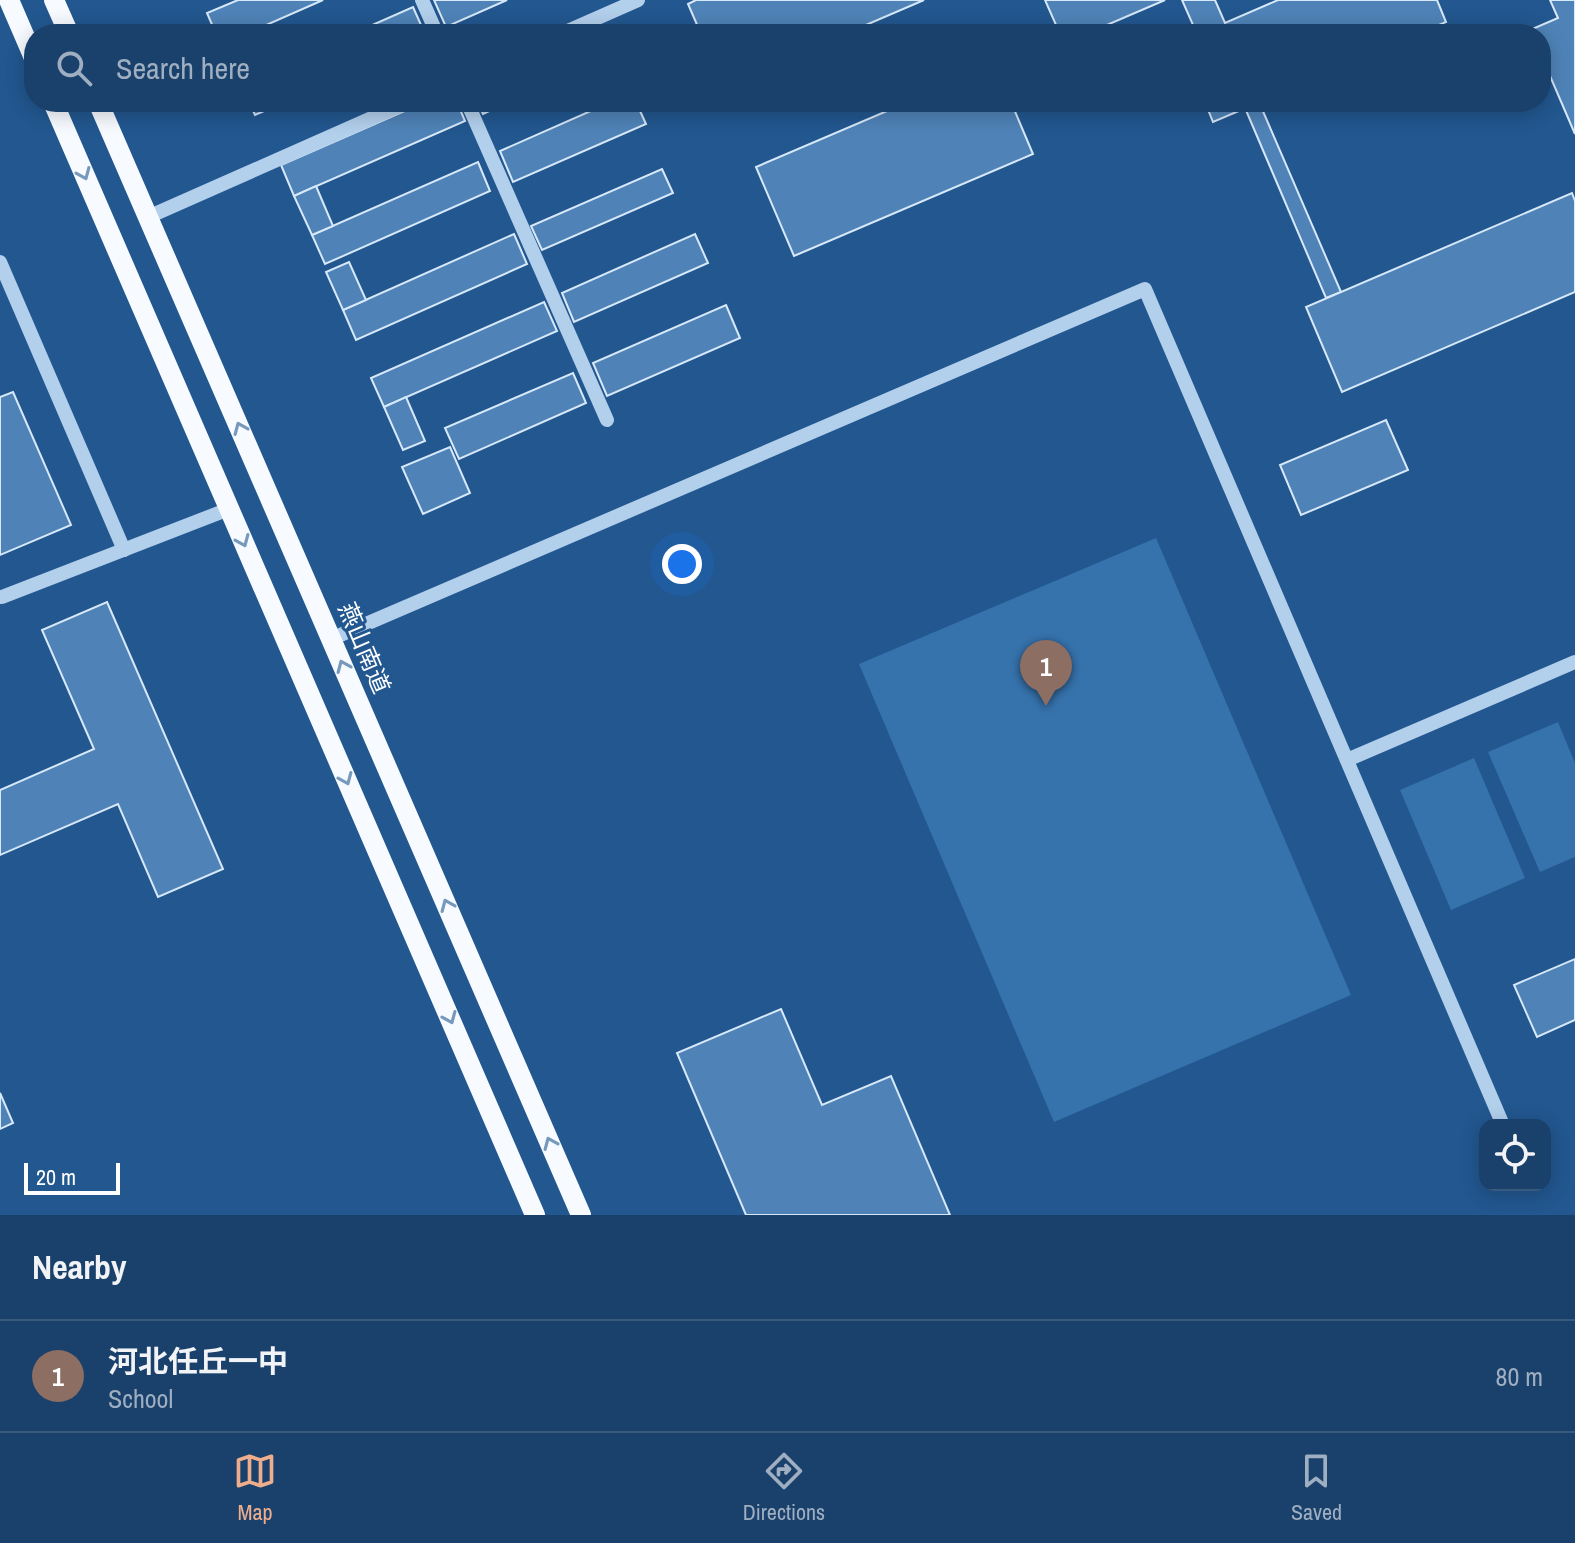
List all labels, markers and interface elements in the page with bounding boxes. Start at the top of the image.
search box [24,24,1551,112]
icon: search [52,46,96,90]
text: Search here [116,48,250,88]
one-way arrow [75,165,91,180]
one-way arrow [233,422,249,436]
one-way arrow [233,533,249,547]
your location [662,544,702,584]
street label: 燕山南道 [331,597,398,698]
pin: 1 [1020,640,1072,706]
one-way arrow [337,660,353,675]
one-way arrow [337,771,353,785]
one-way arrow [440,899,456,913]
one-way arrow [440,1010,456,1024]
map controls [1479,1119,1551,1191]
button: locate [1479,1119,1551,1191]
one-way arrow [544,1137,560,1152]
scale bar [24,1159,120,1195]
text: 20 m [36,1162,76,1192]
text: Nearby [32,1244,127,1290]
text: 河北任丘一中 [108,1341,288,1381]
text: 1 [52,1359,64,1394]
text: 80 m [1496,1359,1543,1394]
text: School [108,1381,173,1416]
tab: Map [233,1449,277,1527]
tab: Directions [743,1449,825,1527]
tab: Saved [1291,1449,1342,1527]

